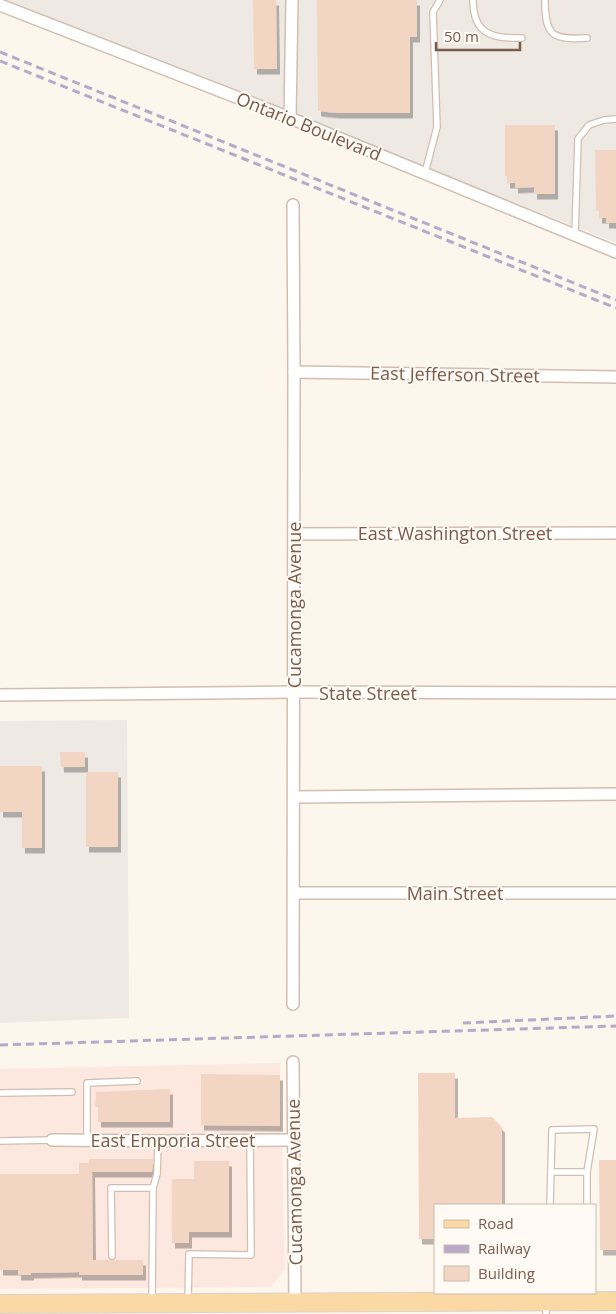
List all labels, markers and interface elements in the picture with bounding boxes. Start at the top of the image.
scale bar [436,20,520,52]
text: 50 m [444,26,479,46]
street label: Ontario Boulevard [233,86,385,166]
street label: East Jefferson Street [370,361,540,387]
street label: East Washington Street [358,521,552,545]
street label: Cucamonga Avenue [282,522,306,688]
street label: State Street [319,681,417,705]
street label: Main Street [407,881,503,905]
street label: Cucamonga Avenue [281,1098,307,1266]
street label: East Emporia Street [90,1128,256,1152]
legend [434,1204,596,1294]
text: Road [478,1213,514,1233]
text: Railway [478,1238,531,1258]
text: Building [478,1263,535,1283]

